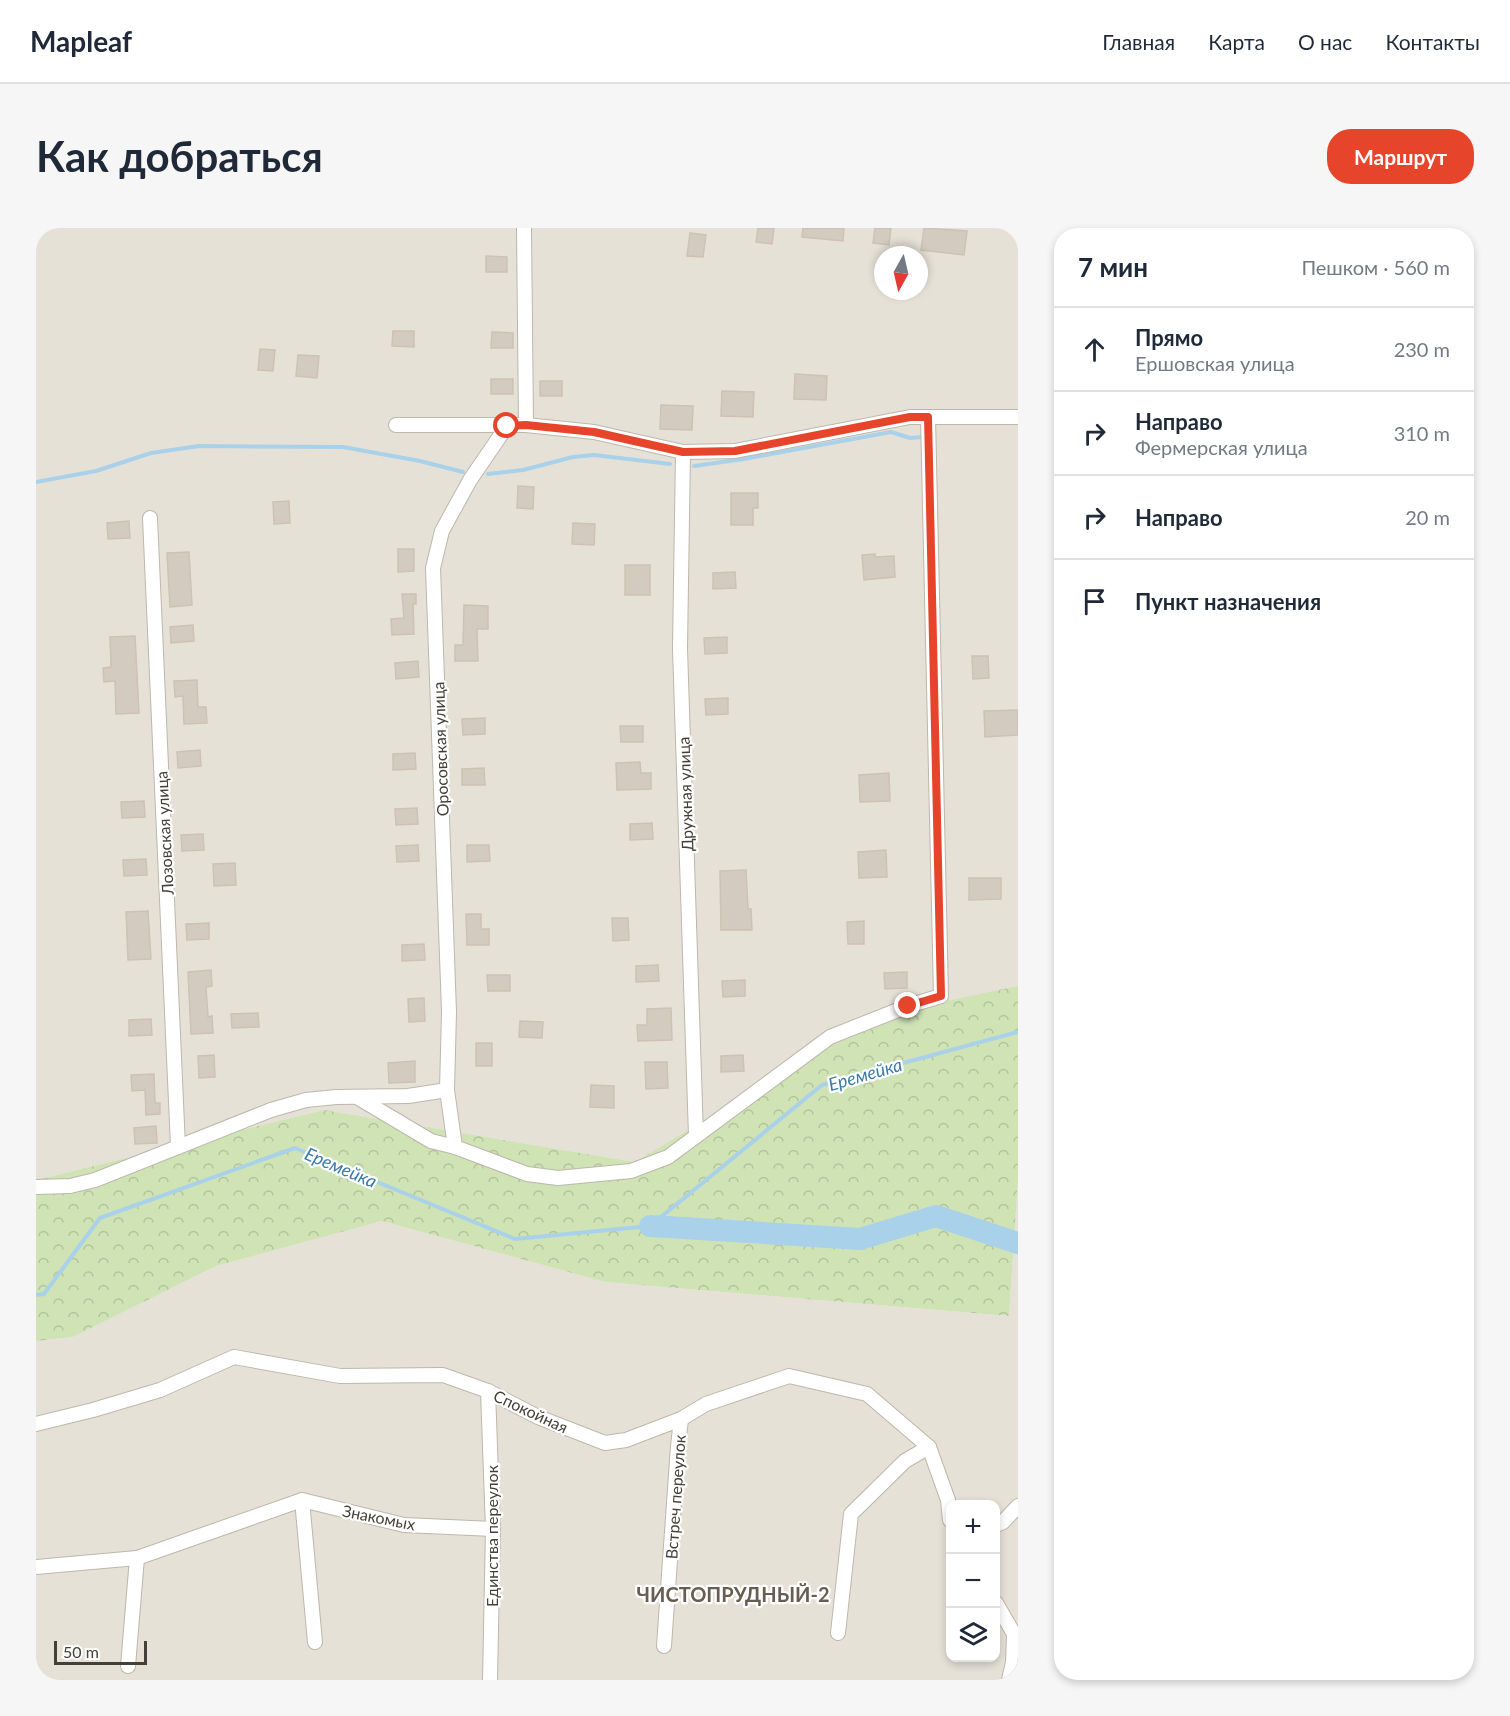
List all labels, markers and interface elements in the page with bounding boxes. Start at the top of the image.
text: Mapleaf [30,24,132,58]
text: Главная [1102,29,1175,54]
text: Карта [1208,29,1265,54]
text: О нас [1298,29,1352,54]
text: Контакты [1385,29,1480,54]
button: Маршрут [1327,129,1474,184]
text: Как добраться [36,131,323,181]
north arrow [874,246,928,300]
text: 7 мин [1078,251,1148,283]
text: Пешком · 560 m [1301,255,1450,279]
text: Прямо [1135,324,1203,351]
icon: ahead [1078,333,1111,366]
text: 230 m [1394,337,1450,361]
text: Ершовская улица [1135,351,1295,375]
text: Направо [1135,408,1223,435]
route start [493,412,519,438]
icon: right [1078,417,1111,450]
text: 310 m [1394,421,1450,445]
text: Фермерская улица [1135,435,1308,459]
icon: right [1078,501,1111,534]
text: Направо [1135,504,1223,531]
text: 20 m [1405,505,1450,529]
icon: arrive [1078,585,1111,618]
text: Пункт назначения [1135,588,1321,615]
street label: Оросовская улица [428,681,452,817]
street label: Дружная улица [674,736,696,852]
street label: Лозовская улица [151,771,177,896]
route end [894,992,920,1018]
water label: Еремейка [826,1053,904,1095]
water label: Еремейка [302,1142,380,1192]
street label: Спокойная [491,1386,571,1436]
street label: Встреч переулок [661,1433,689,1560]
street label: Единства переулок [482,1464,501,1607]
map controls [946,1500,1000,1662]
button: + [946,1500,1000,1554]
street label: Знакомых [341,1501,417,1533]
button: − [946,1554,1000,1608]
district label: ЧИСТОПРУДНЫЙ-2 [637,1582,830,1606]
button: layers [946,1608,1000,1662]
scale bar [54,1638,147,1666]
text: 50 m [63,1642,99,1661]

